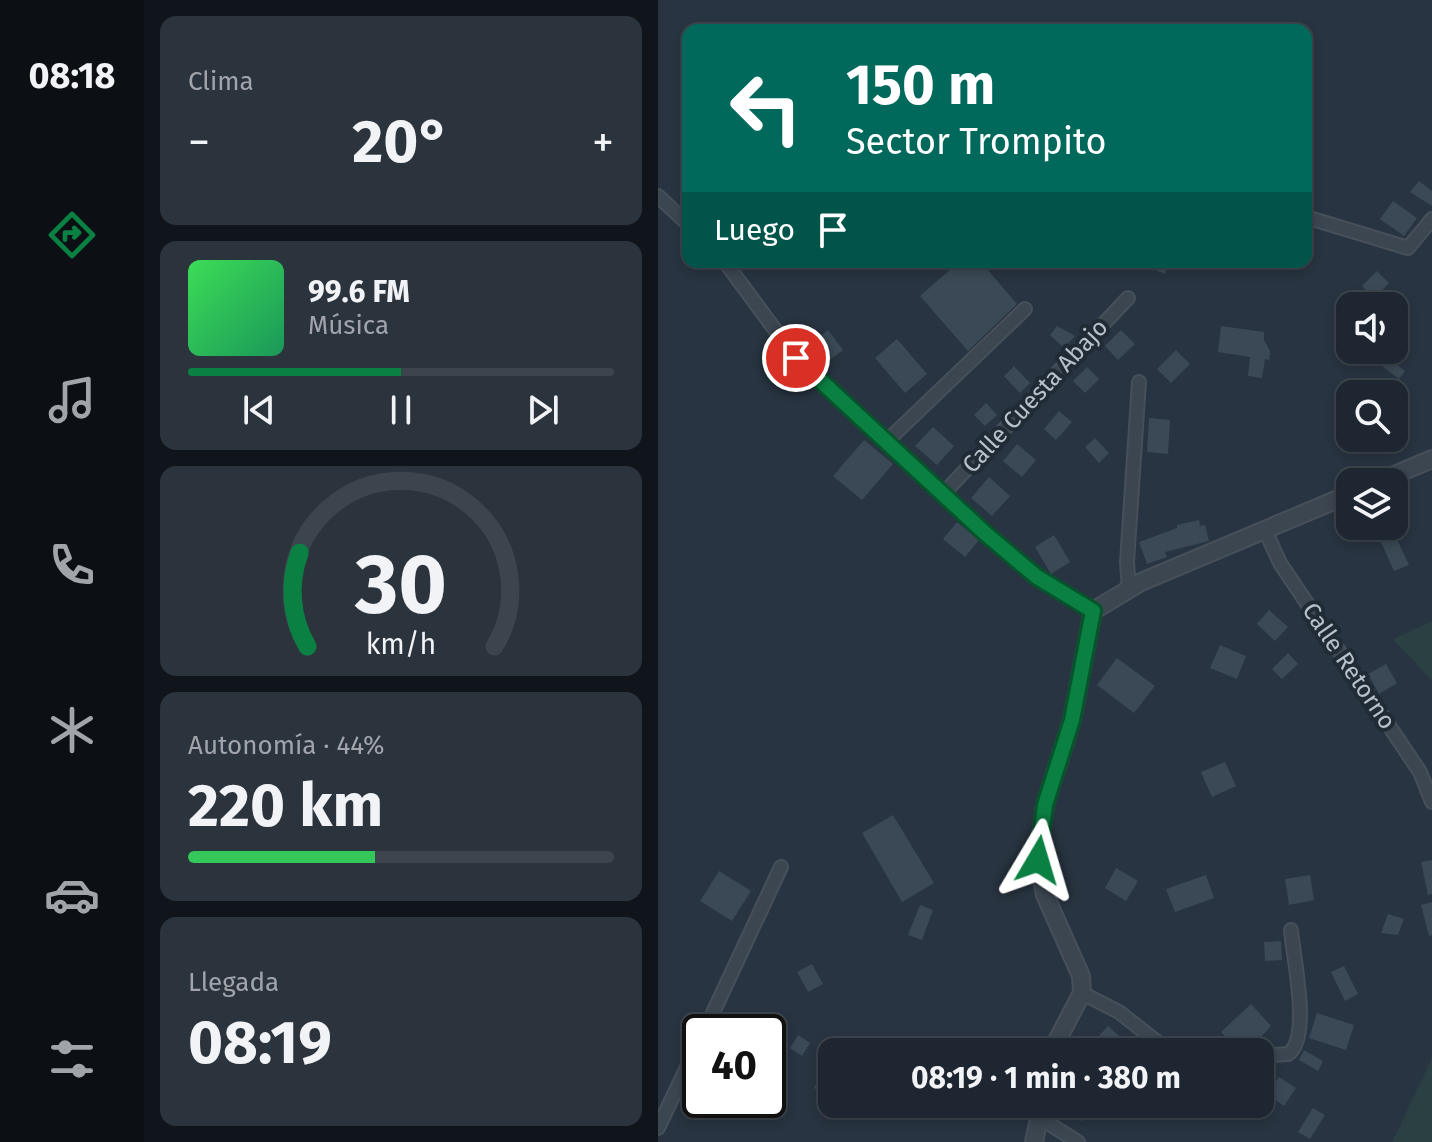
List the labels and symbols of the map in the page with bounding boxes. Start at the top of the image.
street label: Calle Cuesta Abajo [957,313,1113,479]
pin [762,324,830,392]
street label: Calle Retorno [1296,598,1402,734]
position arrow [996,818,1080,902]
speed limit sign: 40 [682,1014,786,1118]

